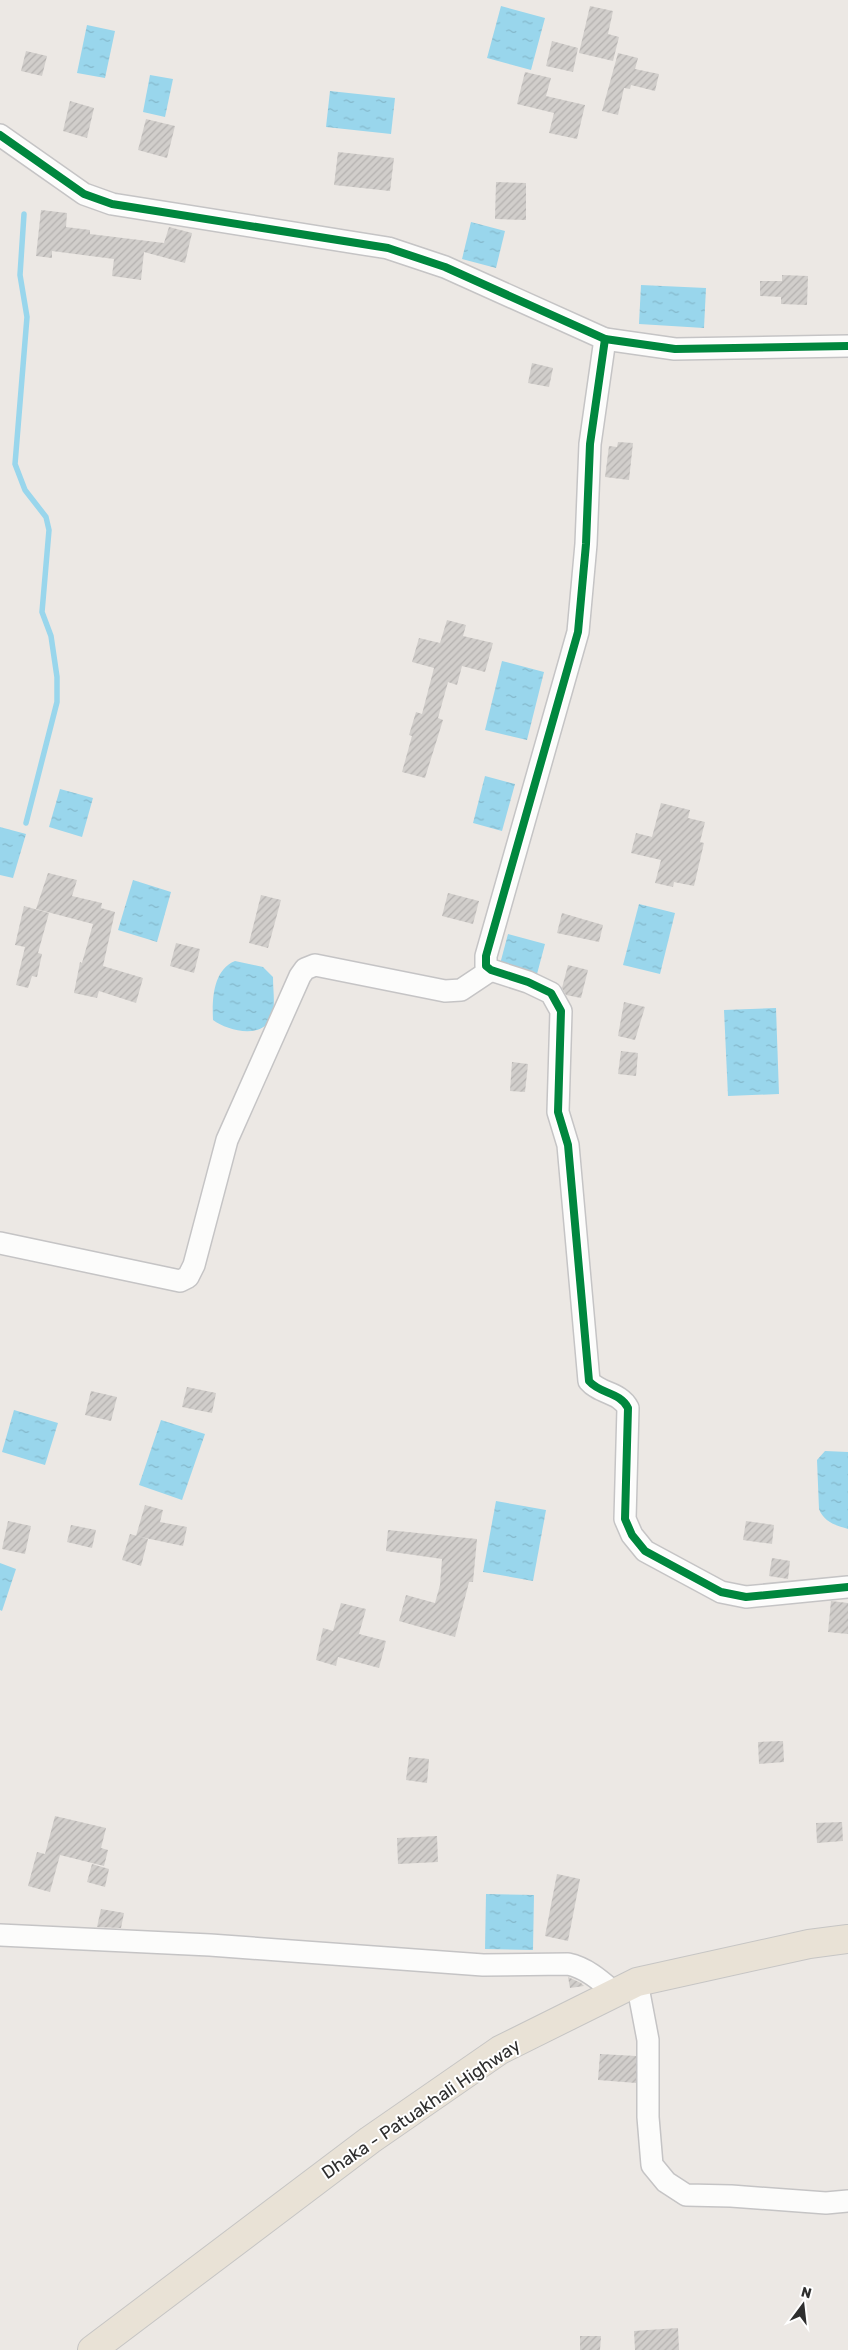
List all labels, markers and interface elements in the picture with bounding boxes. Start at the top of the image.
street label: Dhaka - Patuakhali Highway [317,2034,525,2184]
north arrow [778,2280,828,2330]
text: N [799,2283,813,2302]

